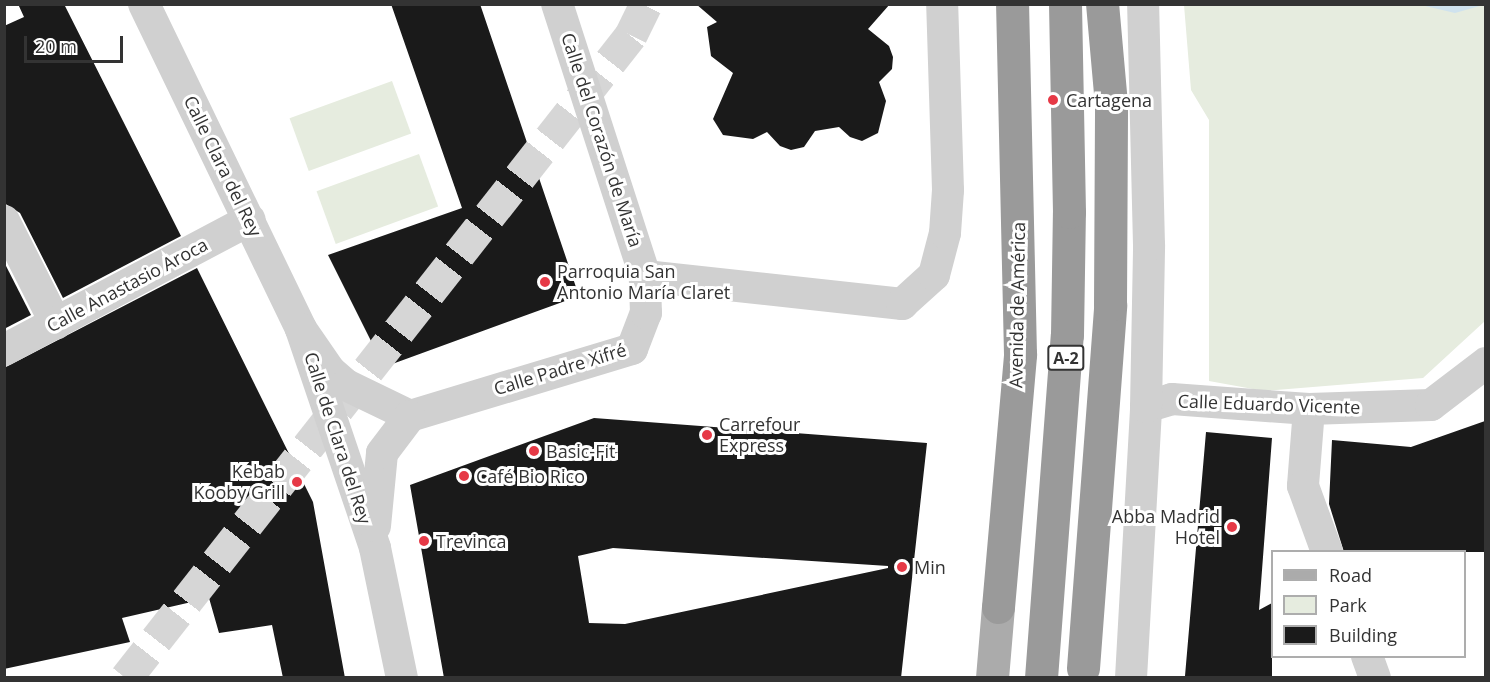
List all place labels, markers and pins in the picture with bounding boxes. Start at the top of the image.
place label: Cartagena [1066,89,1152,111]
marker: Cartagena [1044,91,1062,109]
place label: Parroquia San Antonio María Claret [557,261,730,304]
marker: Parroquia San Antonio María Claret [538,275,552,289]
place label: Carrefour Express [719,414,800,456]
marker: Carrefour Express [700,428,714,442]
place label: Basic-Fit [546,440,615,462]
marker: Basic-Fit [527,444,541,458]
place label: Kebab Kooby Grill [194,461,285,504]
place label: Café Bio Rico [476,465,585,487]
marker: Café Bio Rico [457,469,471,483]
marker: Kebab Kooby Grill [290,475,304,489]
place label: Abba Madrid Hotel [1112,506,1220,548]
marker: Abba Madrid Hotel [1225,520,1239,534]
place label: Trevinca [436,530,507,552]
marker: Trevinca [417,534,431,548]
place label: Min [914,556,946,578]
marker: Min [895,560,909,574]

